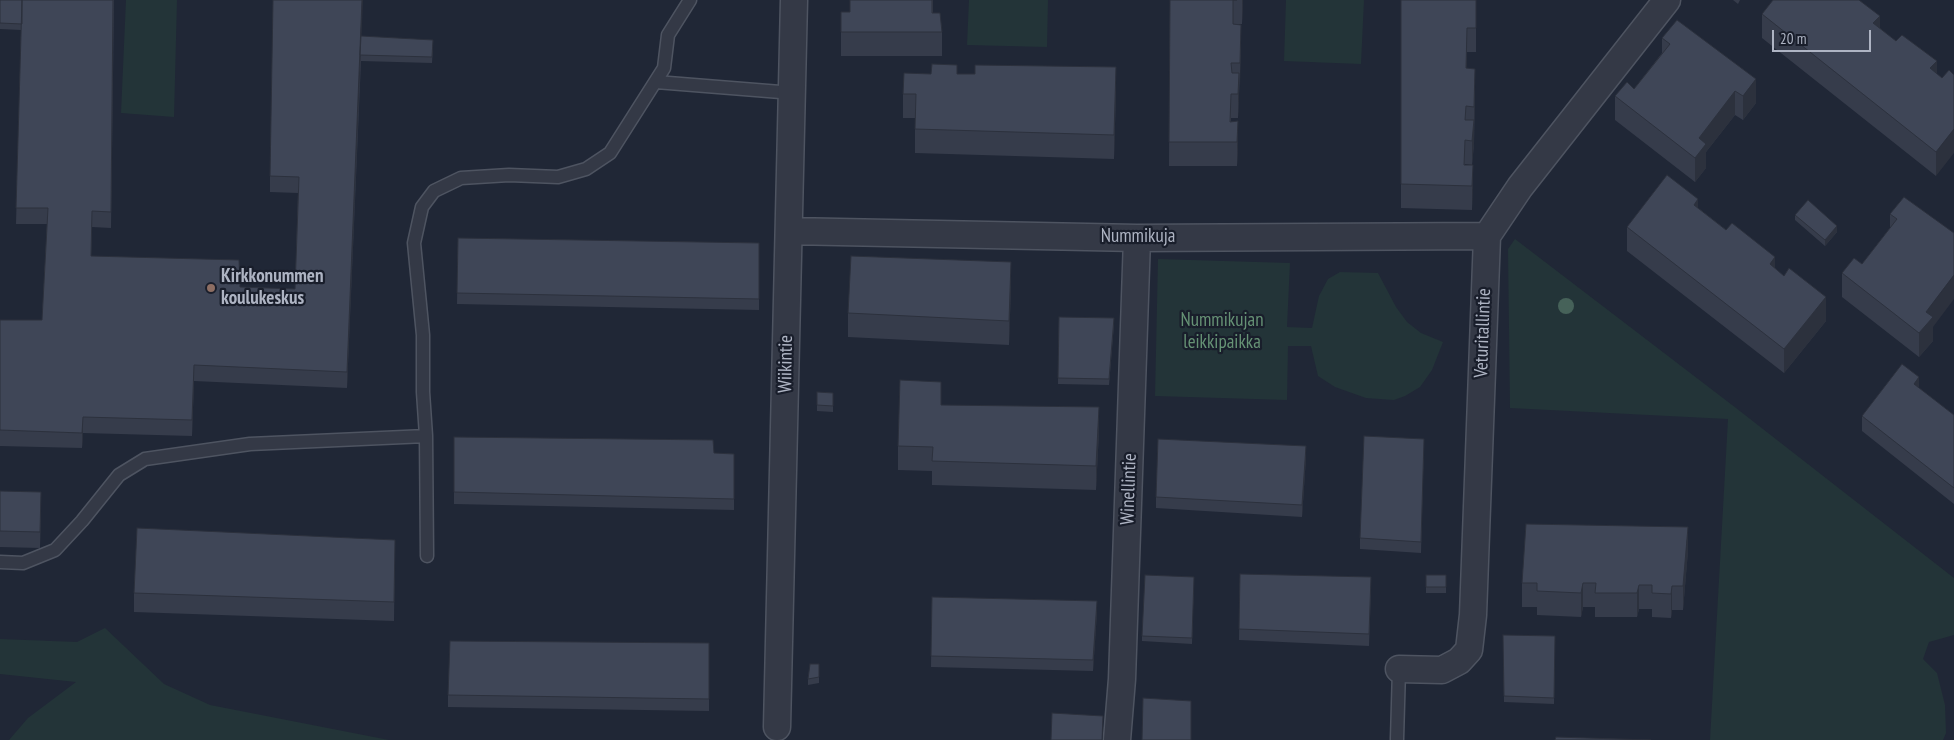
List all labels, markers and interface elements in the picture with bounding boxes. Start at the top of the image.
scale bar [1774,20,1873,52]
text: 20 m [1780,29,1806,48]
street label: Nummikuja [1101,226,1175,248]
place label: Kirkkonummen koulukeskus [221,266,323,310]
marker: Kirkkonummen koulukeskus [205,282,217,294]
street label: Veturitallintie [1470,288,1496,378]
park label: Nummikujan leikkipaikka [1181,310,1263,354]
street label: Wiikintie [774,335,798,393]
street label: Winellintie [1116,453,1142,525]

